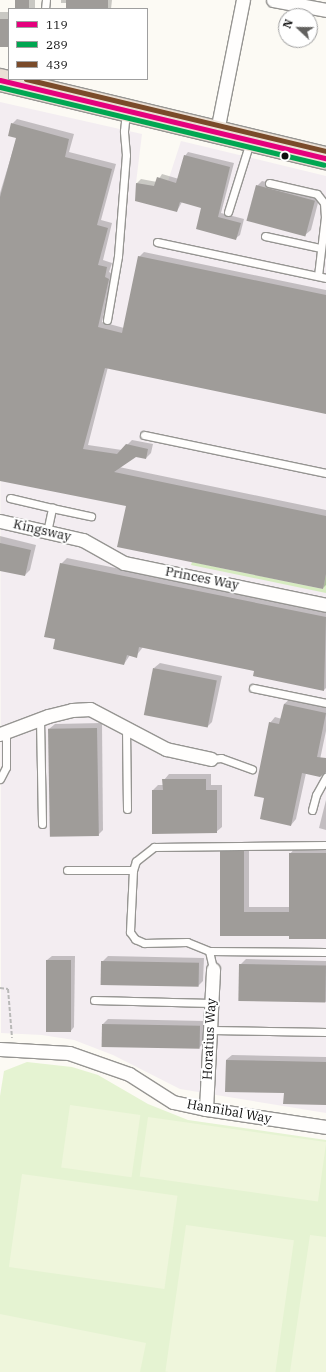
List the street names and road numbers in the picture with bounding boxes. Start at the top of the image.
street label: Kingsway [12,517,72,545]
street label: Princes Way [164,564,240,594]
street label: Horatius Way [200,998,220,1080]
street label: Hannibal Way [185,1097,273,1127]

